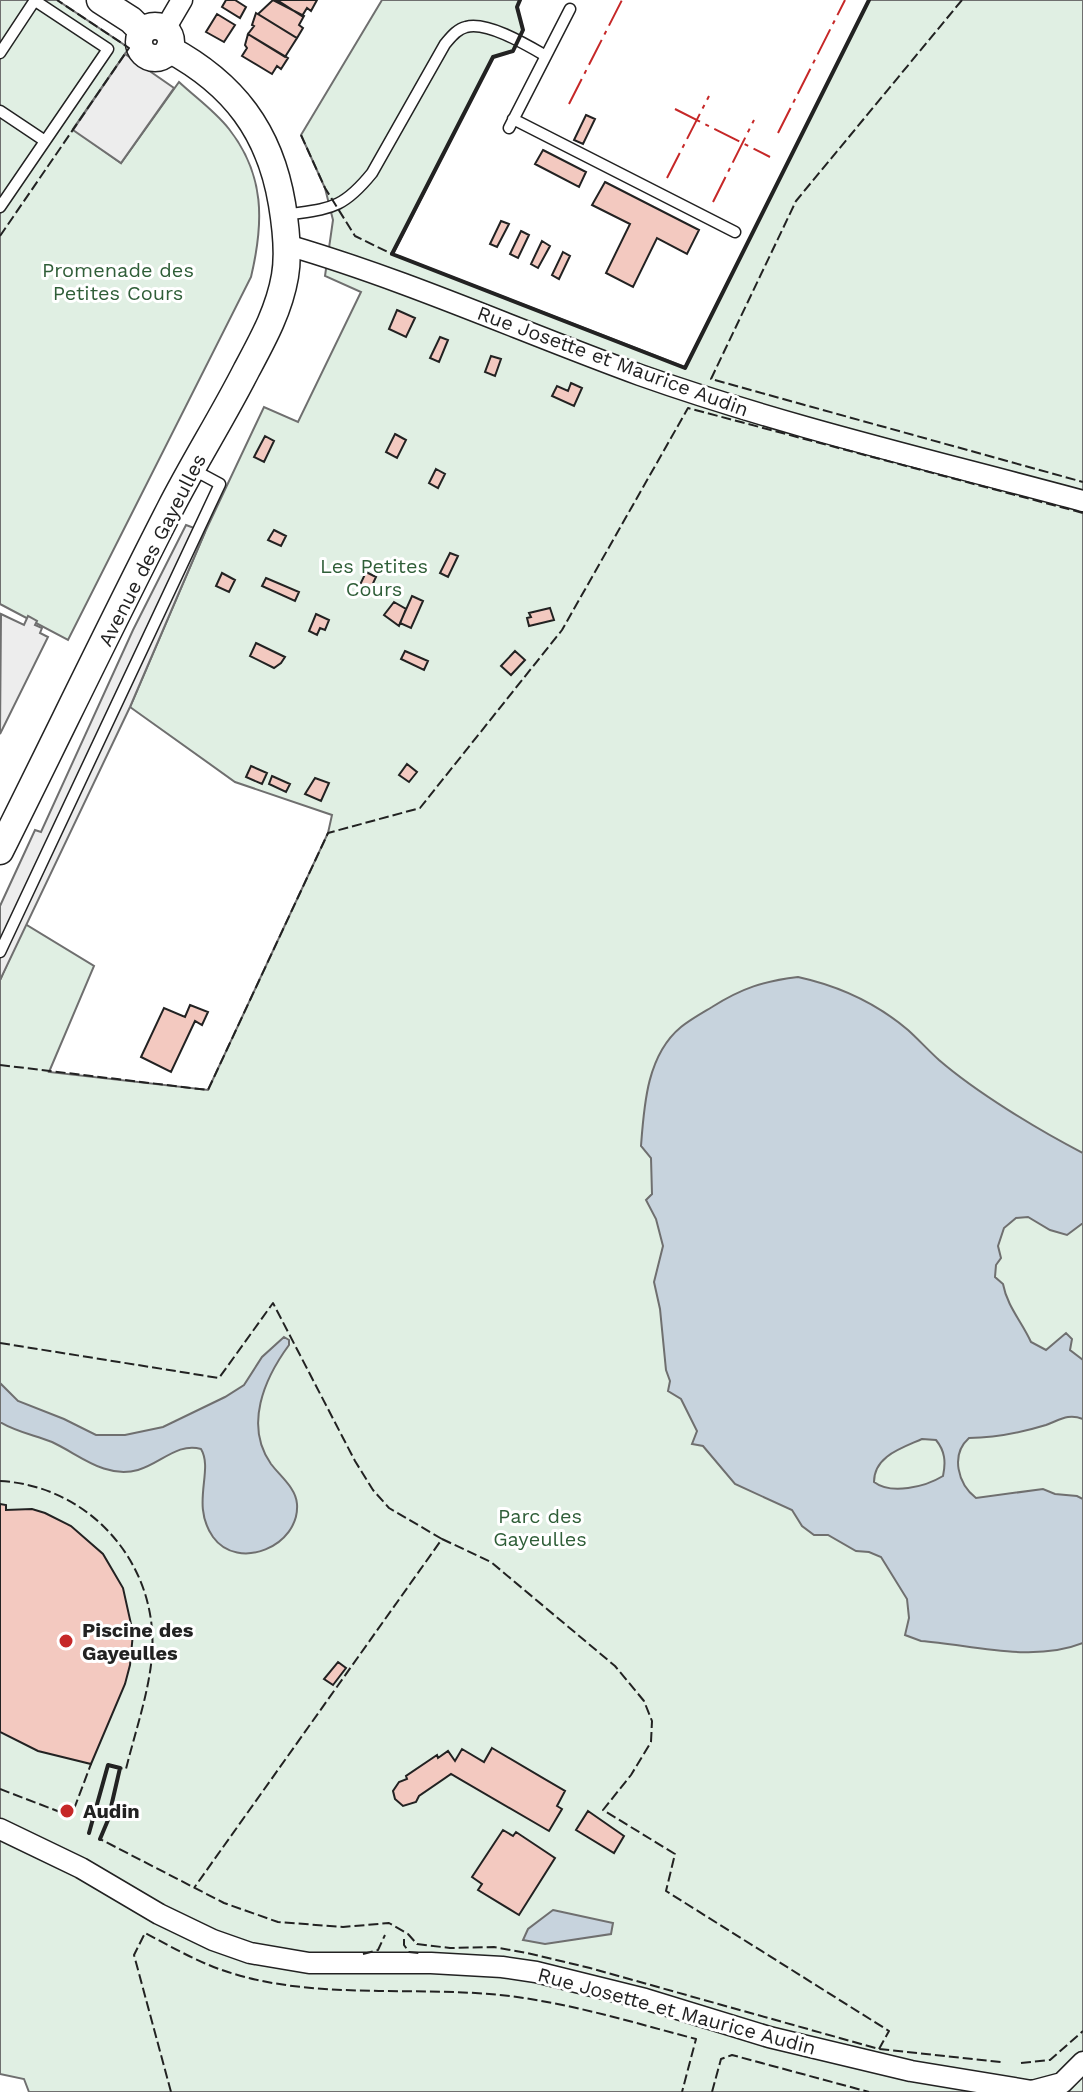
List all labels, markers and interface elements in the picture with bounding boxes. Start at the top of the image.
park label: Promenade des Petites Cours [42,258,194,305]
street label: Rue Josette et Maurice Audin [474,301,752,421]
street label: Avenue des Gayeulles [93,450,211,650]
park label: Les Petites Cours [320,554,428,601]
park label: Parc des Gayeulles [493,1504,587,1551]
place label: Piscine des Gayeulles [82,1618,194,1665]
marker: Piscine des Gayeulles [57,1632,75,1650]
place label: Audin [83,1799,140,1823]
marker: Audin [58,1802,76,1820]
street label: Rue Josette et Maurice Audin [535,1962,819,2060]

